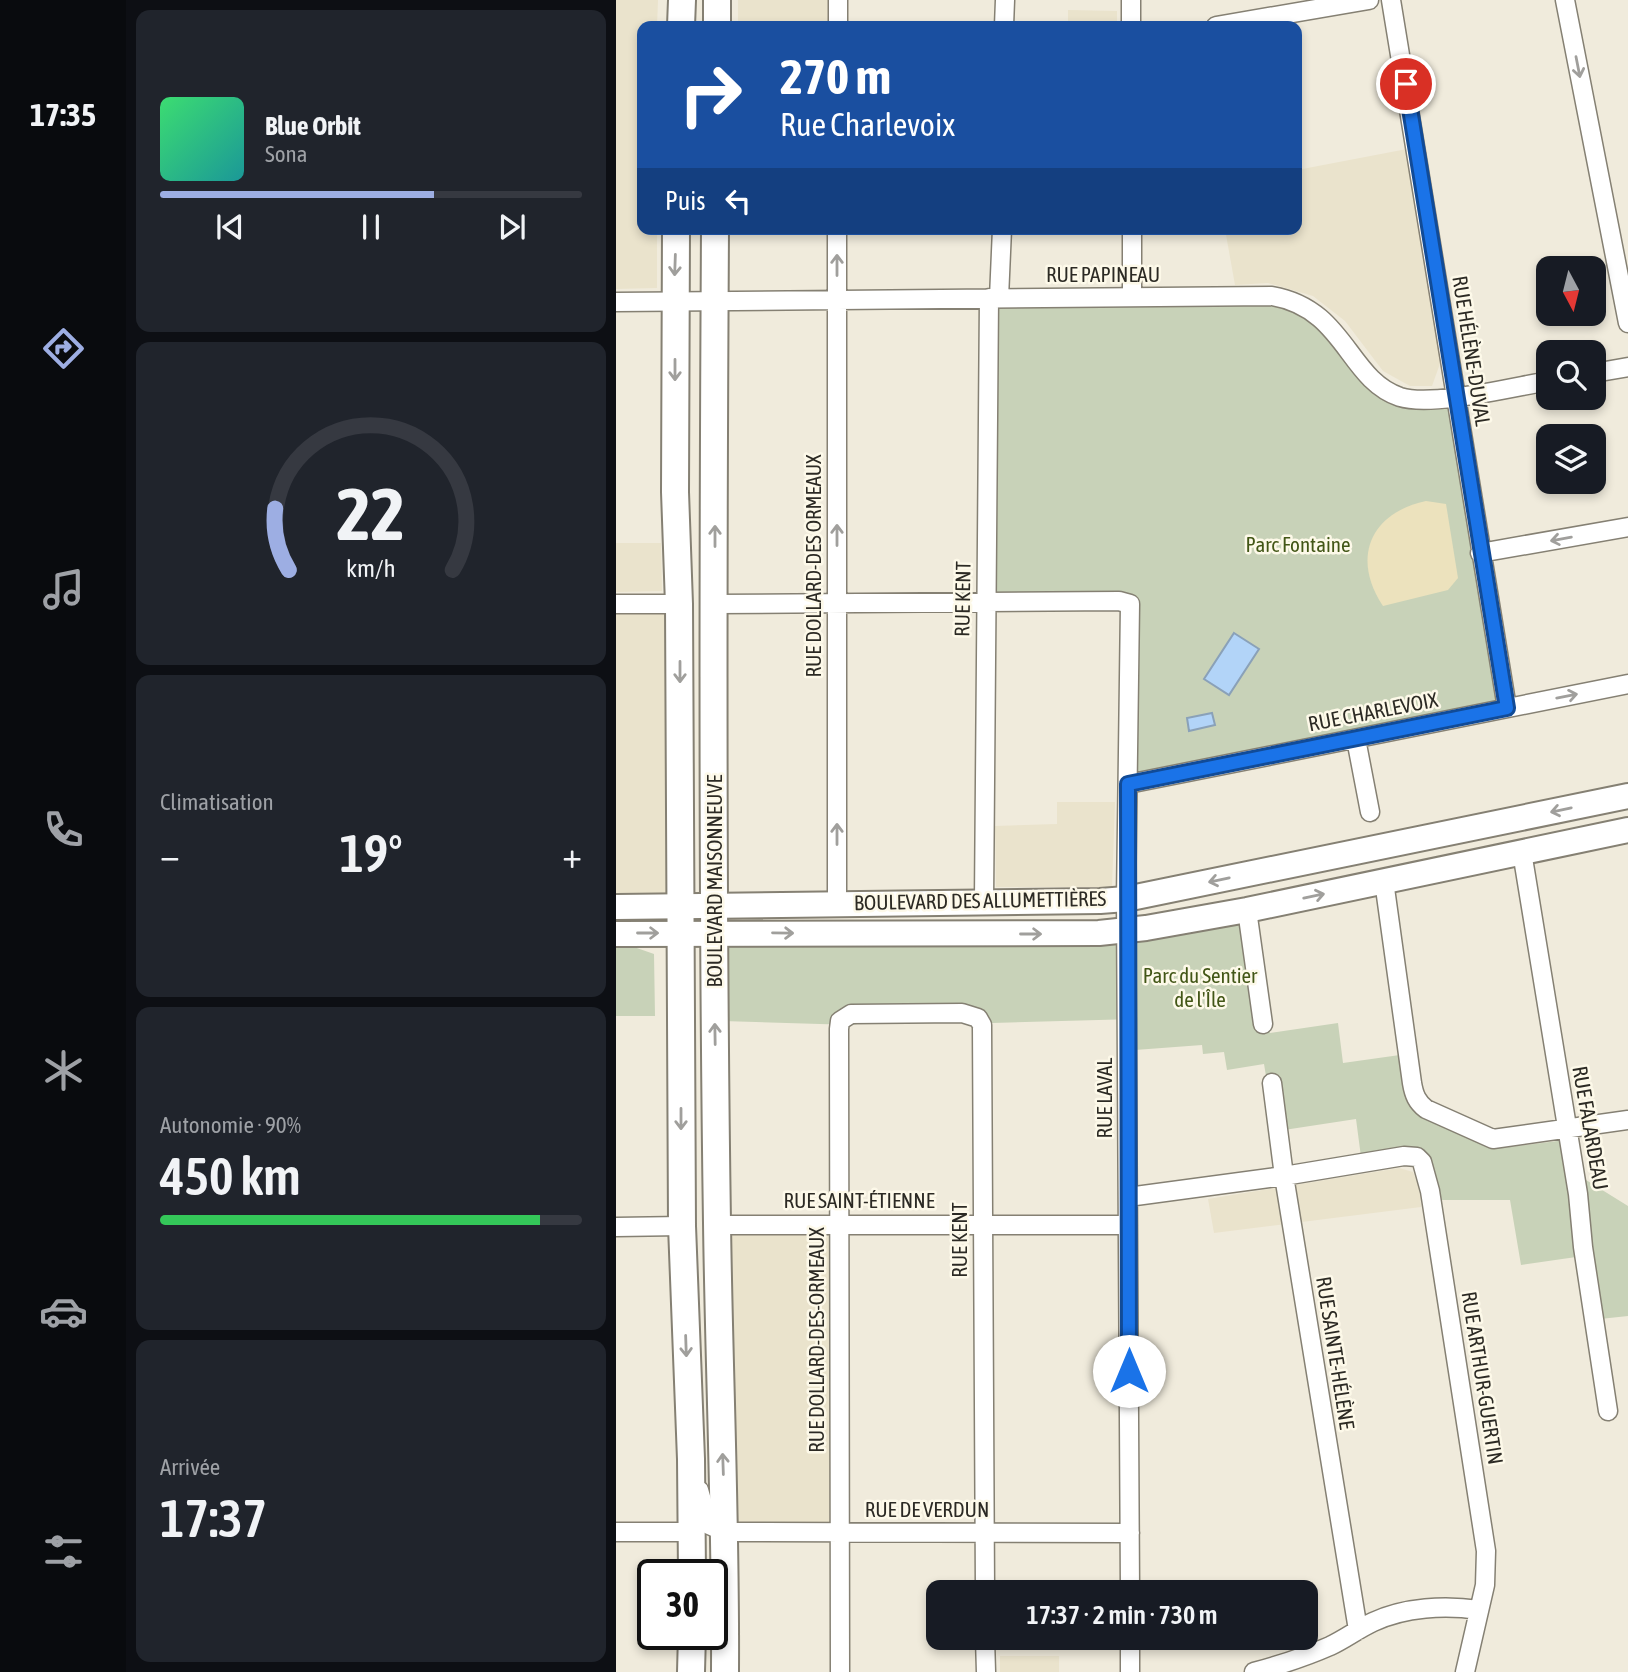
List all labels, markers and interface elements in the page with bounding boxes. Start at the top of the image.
text: 270 m [780,48,891,104]
icon: right [665,49,756,140]
pin [1376,54,1436,114]
one-way arrow [1572,55,1585,78]
icon: arrive [1387,65,1425,103]
text: 17:35 [30,96,96,133]
text: Rue Charlevoix [780,106,955,143]
text: Blue Orbit [265,111,361,141]
text: Sona [265,141,307,167]
icon: left [719,182,757,220]
text: Puis [665,186,705,216]
icon: previous [211,208,249,246]
icon: pause [352,208,390,246]
icon: next [493,208,531,246]
one-way arrow [830,253,844,276]
one-way arrow [669,254,682,277]
north arrow [1536,256,1606,326]
map controls [1536,256,1606,494]
street label: RUE PAPINEAU [1046,262,1160,286]
street label: RUE HÉLÈNE-DUVAL [1448,274,1496,428]
icon: directions [39,324,88,373]
button: search [1536,340,1606,410]
one-way arrow [668,358,682,381]
button: layers [1536,424,1606,494]
street label: RUE DOLLARD-DES ORMEAUX [801,454,825,678]
text: 22 [337,472,405,555]
one-way arrow [830,523,844,546]
one-way arrow [708,525,722,548]
park label: Parc Fontaine [1246,532,1350,556]
one-way arrow [1550,533,1573,546]
text: km/h [346,553,396,581]
street label: RUE KENT [949,561,975,637]
icon: music [39,565,88,614]
one-way arrow [673,660,686,683]
street label: RUE CHARLEVOIX [1306,687,1440,735]
one-way arrow [1555,689,1578,703]
street label: BOULEVARD MAISONNEUVE [702,774,726,988]
text: Climatisation [160,789,274,815]
one-way arrow [1550,804,1573,817]
icon: phone [39,805,88,854]
text: 19° [339,823,403,883]
one-way arrow [830,823,844,846]
text: − [160,833,180,876]
text: + [562,833,582,876]
one-way arrow [1208,874,1231,888]
street label: BOULEVARD DES ALLUMETTIÈRES [854,886,1107,914]
one-way arrow [1302,889,1325,903]
one-way arrow [637,927,660,940]
one-way arrow [771,927,794,940]
one-way arrow [1020,927,1043,941]
park label: Parc du Sentier de l'Île [1143,963,1258,1011]
one-way arrow [708,1023,722,1046]
icon: climate [39,1046,88,1095]
street label: RUE LAVAL [1092,1058,1116,1139]
street label: RUE FALARDEAU [1568,1064,1614,1192]
one-way arrow [674,1107,688,1130]
text: Autonomie · 90% [160,1112,301,1138]
text: 450 km [160,1146,301,1206]
street label: RUE SAINT-ÉTIENNE [783,1188,935,1212]
street label: RUE KENT [947,1202,971,1278]
street label: RUE DOLLARD-DES-ORMEAUX [804,1227,828,1453]
street label: RUE SAINTE-HÉLÈNE [1312,1275,1360,1431]
icon: car [39,1287,88,1336]
street label: RUE ARTHUR-GUERTIN [1457,1290,1509,1466]
position arrow [1092,1334,1166,1408]
one-way arrow [680,1335,693,1358]
one-way arrow [716,1452,729,1475]
text: Arrivée [160,1454,220,1480]
text: 17:37 [160,1488,267,1548]
street label: RUE DE VERDUN [865,1497,989,1521]
icon: filters [39,1527,88,1576]
speed limit sign: 30 [637,1559,728,1650]
text: 17:37 · 2 min · 730 m [1027,1600,1217,1630]

